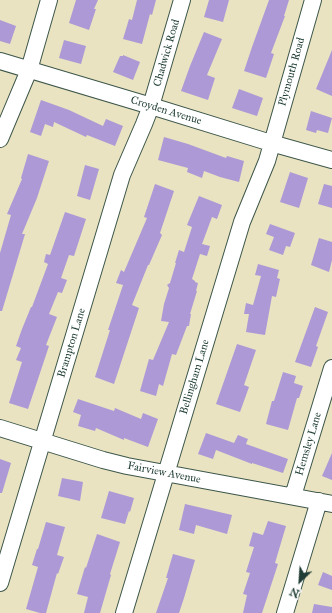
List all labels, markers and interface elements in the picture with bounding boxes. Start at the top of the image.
street label: Chadwick Road [151,18,183,88]
street label: Plymouth Road [276,36,308,108]
street label: Croyden Avenue [129,94,203,128]
street label: Brampton Lane [55,307,89,379]
street label: Bellingham Lane [177,338,213,416]
street label: Hemsley Lane [293,411,325,477]
street label: Fairview Avenue [126,459,202,487]
north arrow [280,561,320,601]
text: N [288,584,302,600]

